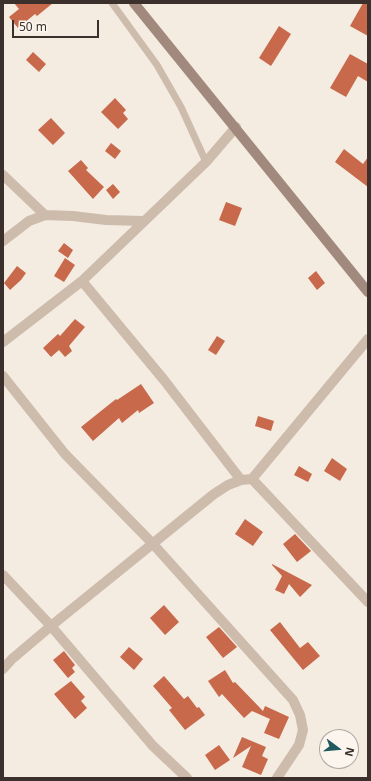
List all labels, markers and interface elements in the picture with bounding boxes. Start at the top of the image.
scale bar [14,12,101,38]
text: 50 m [19,18,47,35]
north arrow [319,729,359,769]
text: N [342,746,359,759]

